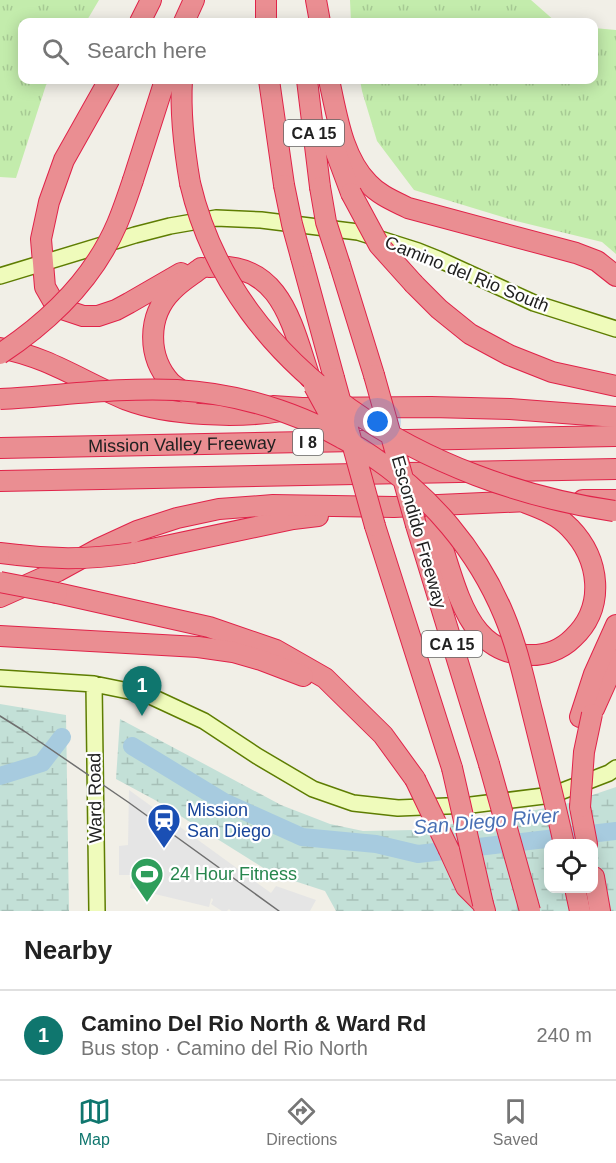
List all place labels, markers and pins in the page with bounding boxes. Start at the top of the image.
pin: 1 [122,666,162,716]
place label: Mission San Diego [187,800,271,841]
station icon: Mission San Diego [146,802,182,849]
sports icon: 24 Hour Fitness [129,856,165,903]
place label: 24 Hour Fitness [170,864,297,884]

